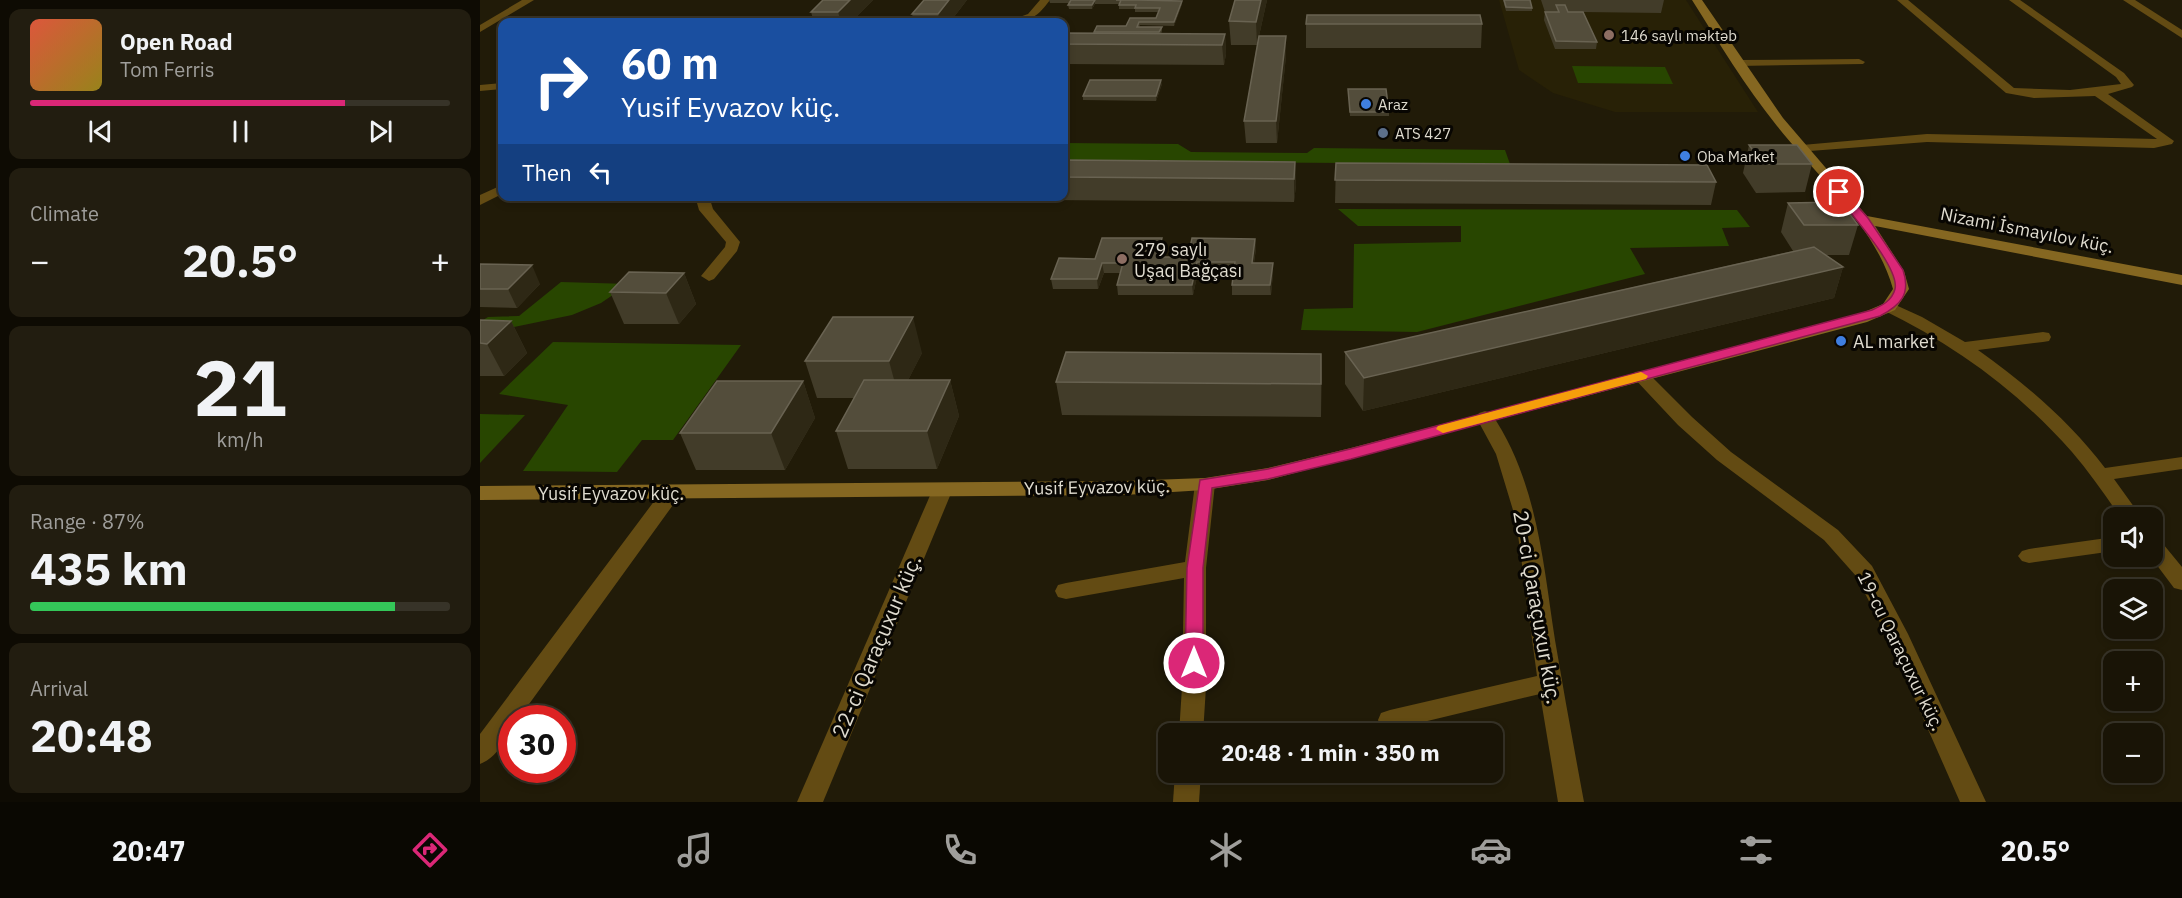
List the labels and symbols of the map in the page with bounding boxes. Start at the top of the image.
place label: 146 saylı məktəb [1621,26,1737,45]
marker: 146 saylı məktəb [1602,28,1616,42]
place label: Araz [1378,95,1408,114]
marker: Araz [1359,97,1373,111]
place label: ATS 427 [1395,124,1451,143]
marker: ATS 427 [1376,126,1390,140]
place label: Oba Market [1697,147,1775,166]
marker: Oba Market [1678,149,1692,163]
pin [1813,166,1864,217]
street label: Nizami İsmayılov küç. [1939,202,2115,258]
place label: 279 saylı Uşaq Bağçası [1134,238,1242,282]
marker: 279 saylı Uşaq Bağçası [1115,252,1129,266]
place label: AL market [1853,330,1935,353]
marker: AL market [1834,334,1848,348]
street label: Yusif Eyvazov küç. [1024,474,1170,500]
street label: Yusif Eyvazov küç. [538,482,684,505]
street label: 20-ci Qaraçuxur küç. [1507,508,1569,706]
street label: 22-ci Qaraçuxur küç. [825,550,927,742]
street label: 19-cu Qaraçuxur küç. [1853,568,1949,734]
position arrow [1162,631,1226,695]
speed limit sign: 30 [498,705,576,783]

